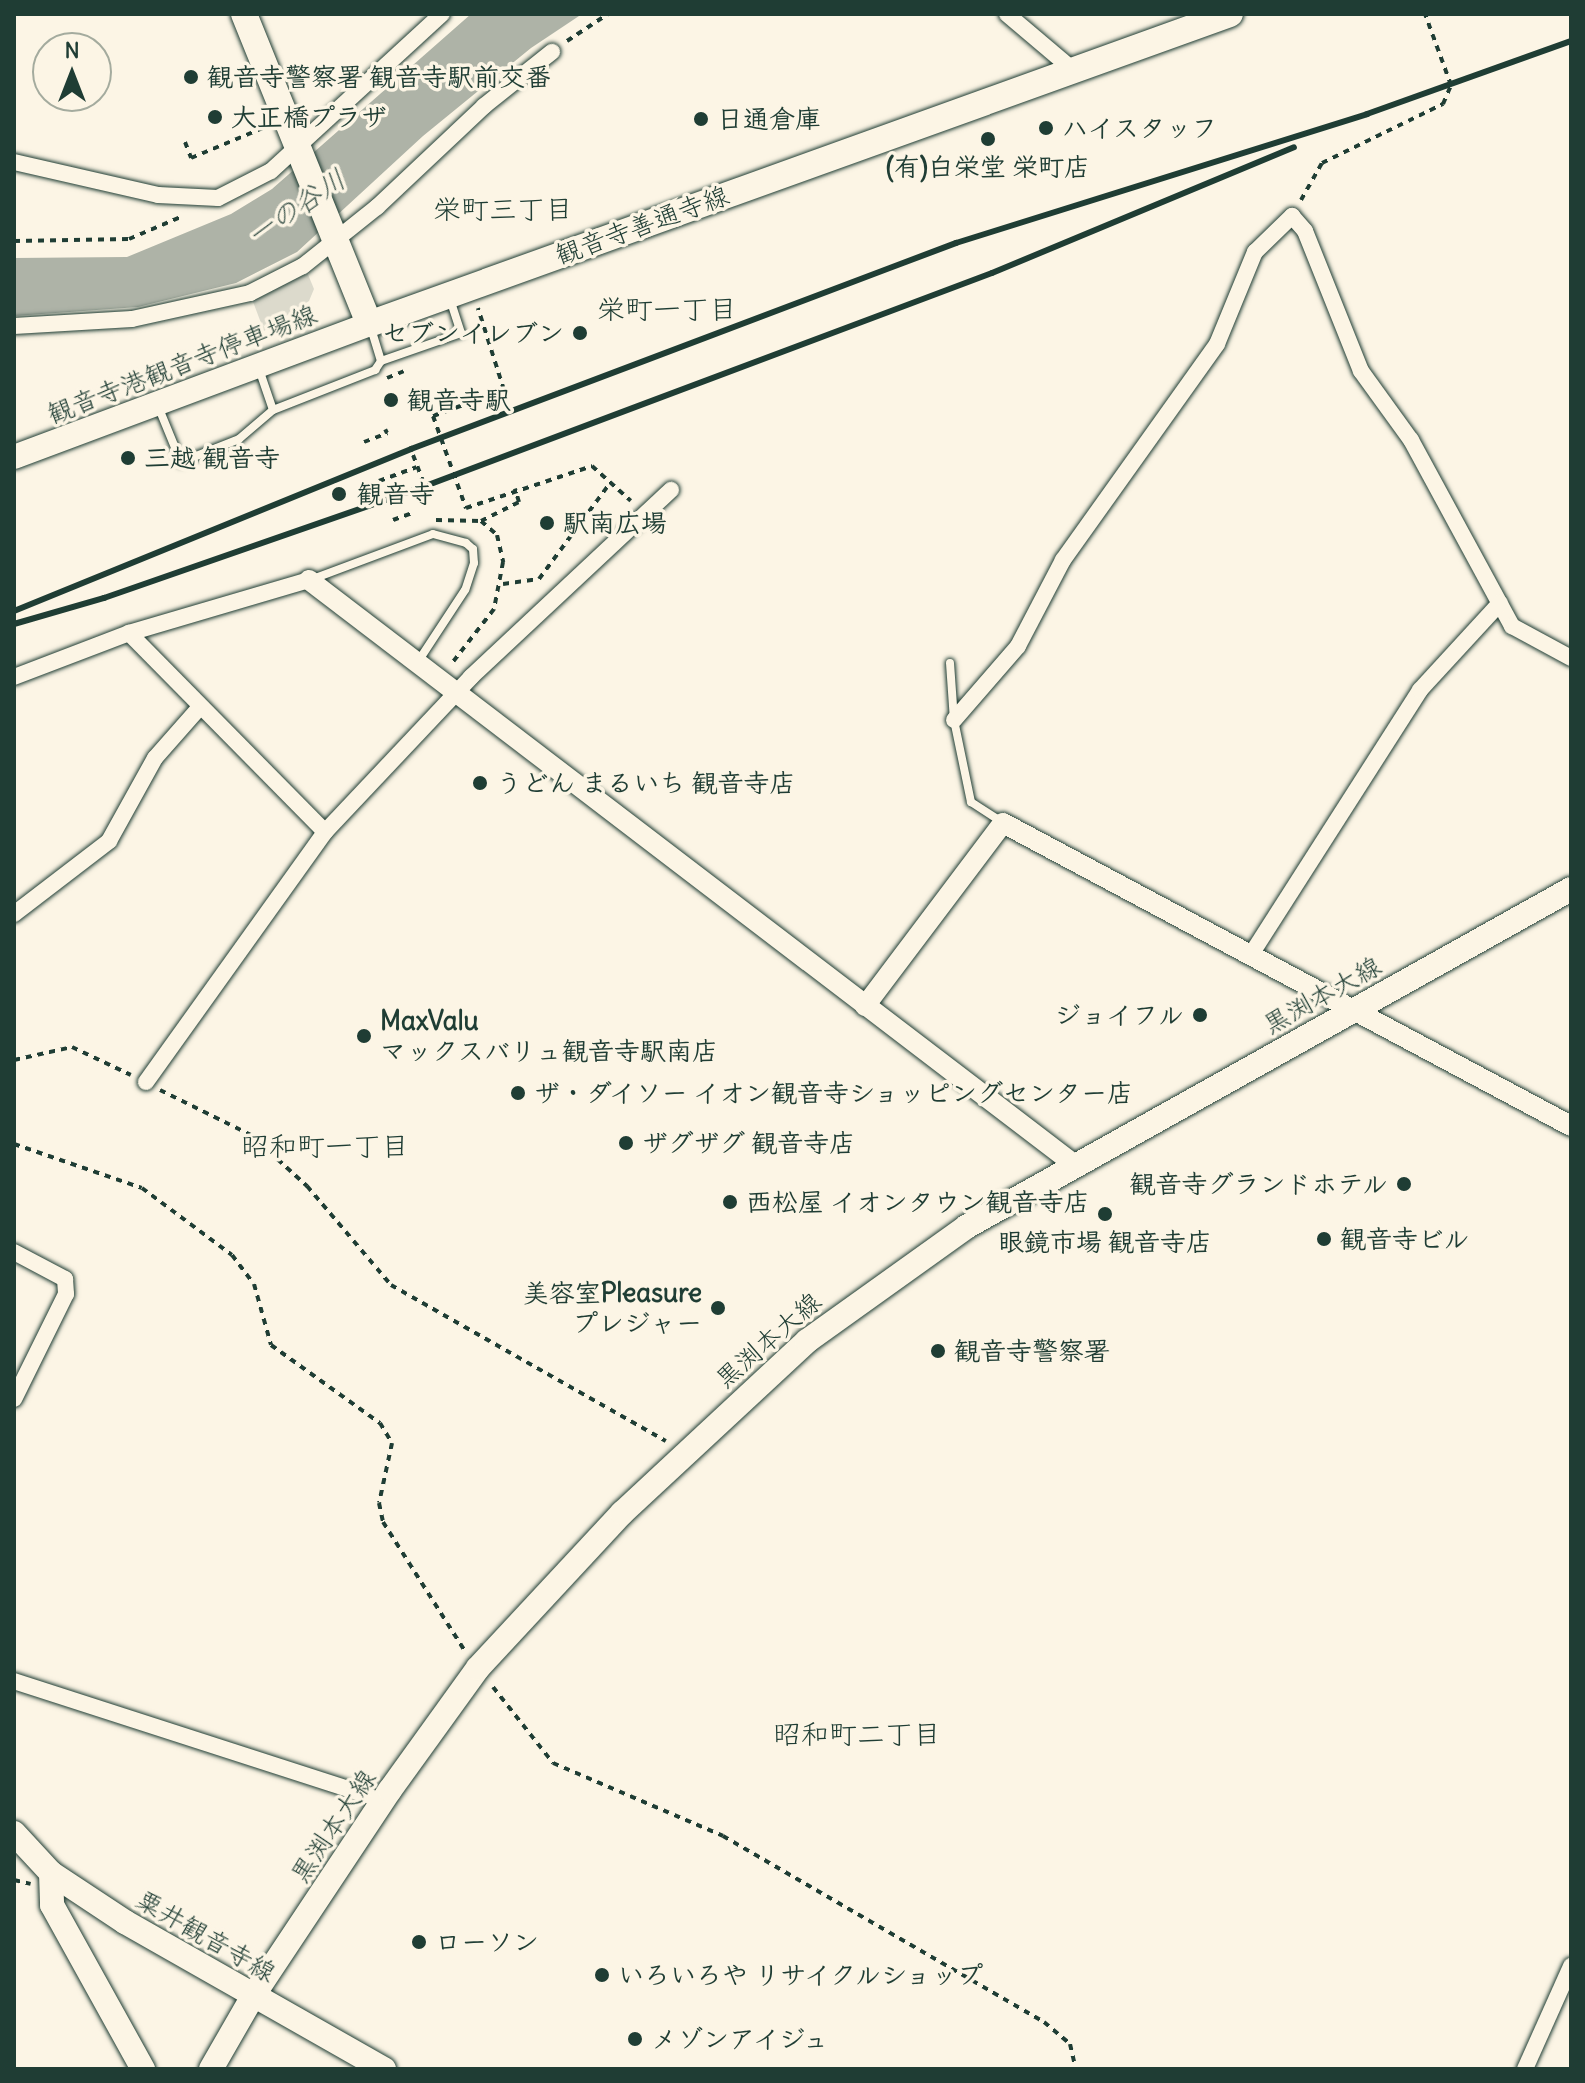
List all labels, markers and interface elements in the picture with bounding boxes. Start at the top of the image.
north arrow [32,32,112,112]
text: N [64,36,80,64]
place label: 観音寺警察署 観音寺駅前交番 [207,61,551,93]
marker: 観音寺警察署 観音寺駅前交番 [182,68,200,86]
place label: 大正橋プラザ [231,101,387,133]
place label: 日通倉庫 [717,103,821,135]
marker: 大正橋プラザ [206,108,224,126]
marker: 日通倉庫 [692,110,710,128]
place label: ハイスタッフ [1062,112,1218,144]
marker: ハイスタッフ [1037,119,1055,137]
marker: (有)白栄堂 栄町店 [979,130,997,148]
place label: (有)白栄堂 栄町店 [886,151,1090,183]
water label: 一の谷川 [240,162,352,252]
street label: 観音寺善通寺線 [551,179,733,271]
district label: 栄町三丁目 [433,192,573,226]
district label: 栄町一丁目 [597,292,737,326]
street label: 観音寺港観音寺停車場線 [43,298,321,430]
place label: セブンイレブン [382,317,564,349]
marker: セブンイレブン [571,324,589,342]
place label: 観音寺駅 [407,384,511,416]
marker: 観音寺駅 [382,391,400,409]
place label: 三越 観音寺 [144,442,280,474]
marker: 三越 観音寺 [119,449,137,467]
place label: 観音寺 [357,478,435,510]
marker: 観音寺 [328,483,350,505]
place label: 駅南広場 [563,507,667,539]
marker: 駅南広場 [538,514,556,532]
place label: うどん まるいち 観音寺店 [496,767,794,799]
marker: うどん まるいち 観音寺店 [471,774,489,792]
street label: 黒渕本大線 [1258,950,1386,1040]
place label: ジョイフル [1054,999,1184,1031]
place label: MaxValu マックスバリュ観音寺駅南店 [380,1005,718,1066]
marker: ジョイフル [1191,1006,1209,1024]
marker: MaxValu マックスバリュ観音寺駅南店 [355,1027,373,1045]
place label: ザ・ダイソー イオン観音寺ショッピングセンター店 [534,1077,1138,1109]
marker: ザ・ダイソー イオン観音寺ショッピングセンター店 [509,1084,527,1102]
place label: ザグザグ 観音寺店 [642,1127,856,1159]
district label: 昭和町一丁目 [241,1129,409,1163]
marker: ザグザグ 観音寺店 [617,1134,635,1152]
place label: 観音寺グランドホテル [1128,1168,1388,1200]
marker: 観音寺グランドホテル [1395,1175,1413,1193]
place label: 西松屋 イオンタウン観音寺店 [746,1186,1090,1218]
marker: 西松屋 イオンタウン観音寺店 [721,1193,739,1211]
marker: 眼鏡市場 観音寺店 [1096,1205,1114,1223]
place label: 観音寺ビル [1340,1223,1470,1255]
place label: 眼鏡市場 観音寺店 [998,1226,1212,1258]
marker: 観音寺ビル [1315,1230,1333,1248]
place label: 美容室Pleasure プレジャー [523,1277,702,1338]
street label: 黒渕本大線 [709,1286,827,1394]
marker: 美容室Pleasure プレジャー [709,1299,727,1317]
place label: 観音寺警察署 [954,1335,1110,1367]
marker: 観音寺警察署 [929,1342,947,1360]
district label: 昭和町二丁目 [773,1717,941,1751]
street label: 黒渕本大線 [284,1763,382,1889]
street label: 粟井観音寺線 [131,1883,281,1989]
place label: ローソン [435,1926,539,1958]
marker: ローソン [410,1933,428,1951]
place label: いろいろや リサイクルショップ [618,1959,988,1991]
marker: いろいろや リサイクルショップ [593,1966,611,1984]
place label: メゾンアイジュ [651,2023,833,2055]
marker: メゾンアイジュ [626,2030,644,2048]

